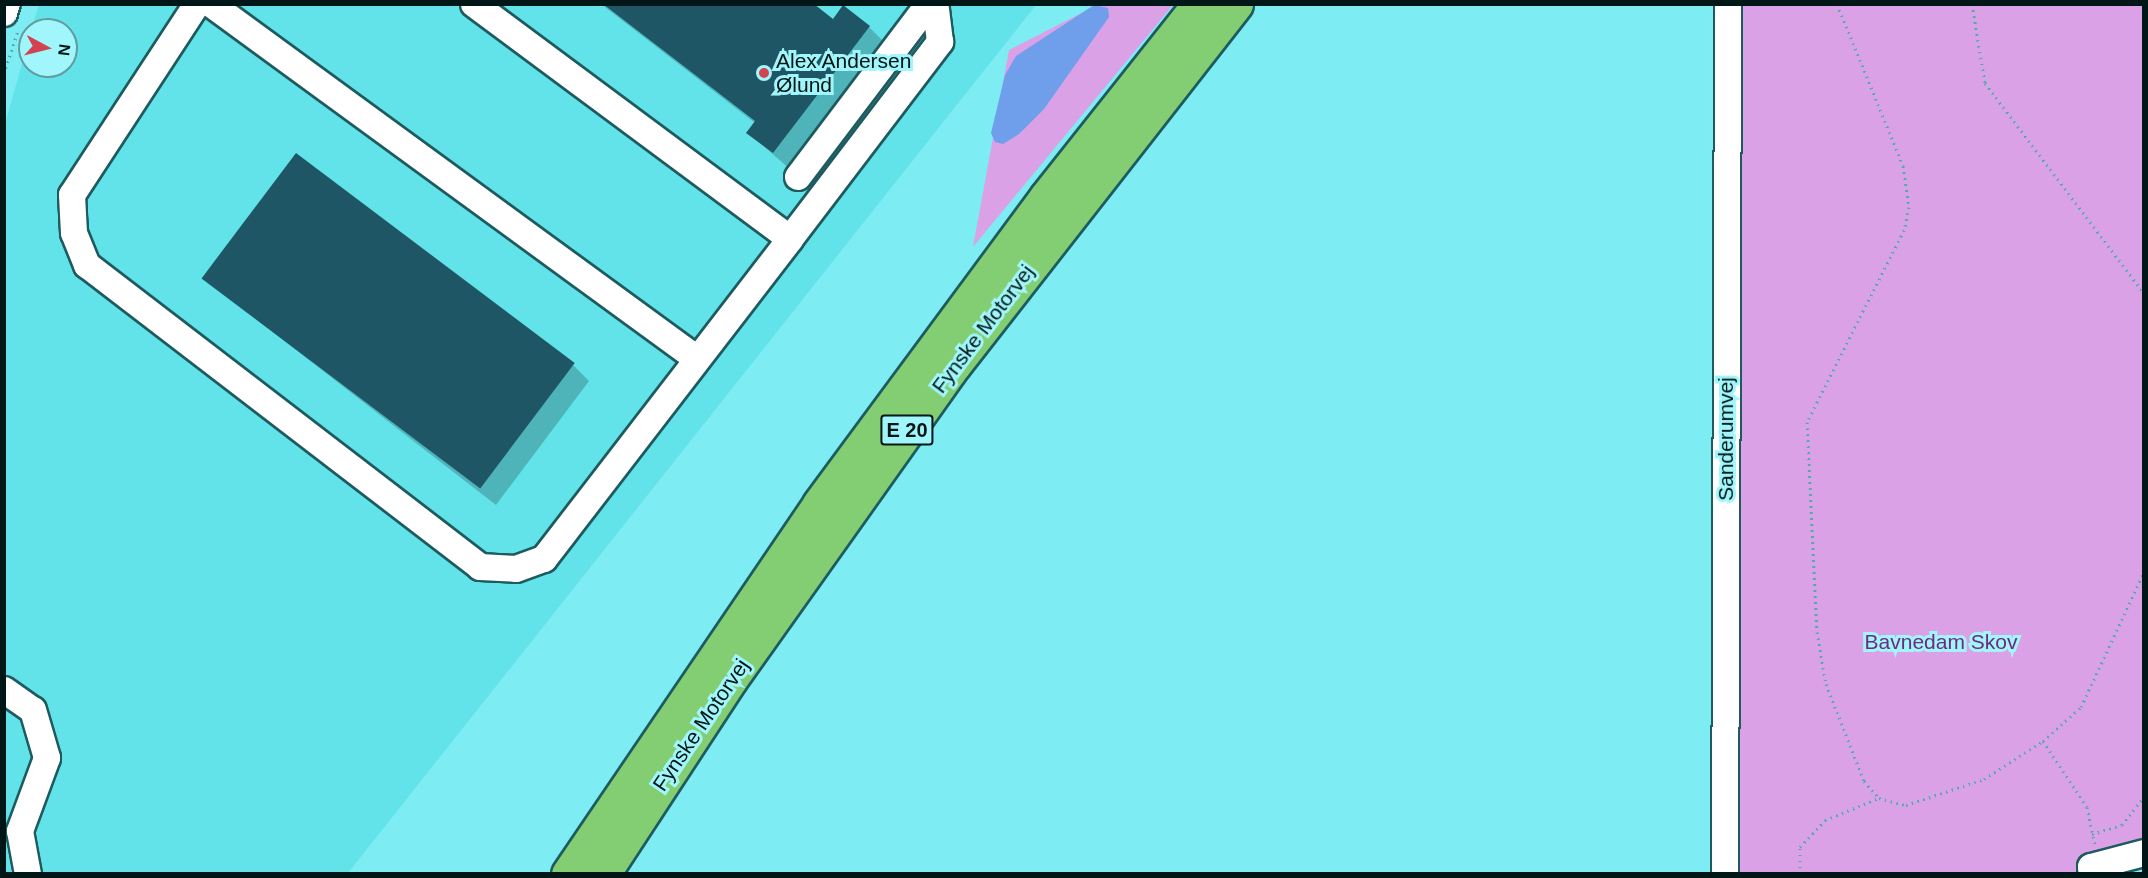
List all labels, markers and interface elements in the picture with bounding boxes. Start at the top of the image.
north arrow [18,18,78,78]
text: N [55,43,74,57]
place label: Alex Andersen Ølund [776,48,913,98]
marker: Alex Andersen Ølund [757,66,771,80]
street label: Fynske Motorvej [927,260,1039,398]
street label: Sanderumvej [1713,377,1739,501]
road number: E 20 [880,413,934,447]
park label: Bavnedam Skov [1865,629,2017,655]
street label: Fynske Motorvej [647,654,755,796]

